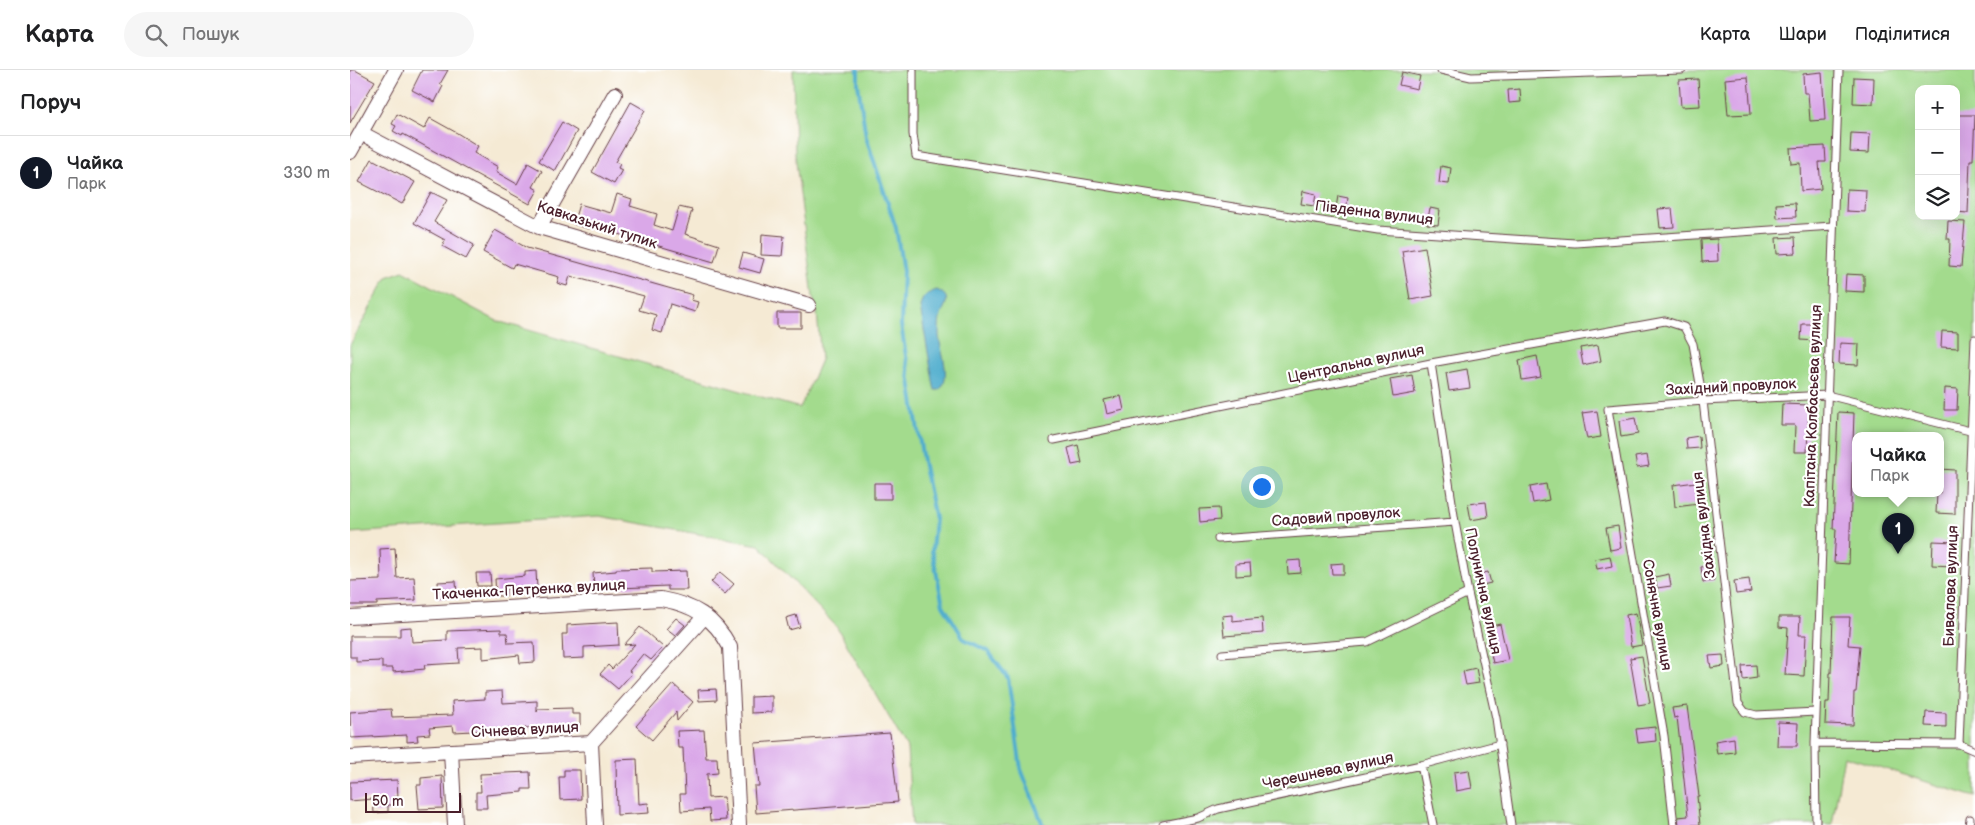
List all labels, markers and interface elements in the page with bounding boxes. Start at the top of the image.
search box [124,12,474,57]
text: Карта [25,20,94,49]
icon: search [142,21,170,49]
text: Пошук [182,23,239,46]
text: Карта [1700,24,1750,45]
text: Шари [1778,24,1827,45]
text: Поділитися [1855,24,1950,45]
map controls [1915,85,1960,220]
button: + [1915,85,1960,130]
text: Поруч [20,90,81,115]
button: − [1915,130,1960,175]
text: Чайка [67,152,123,175]
text: 1 [33,164,39,183]
text: 330 m [283,164,330,183]
text: Парк [67,175,106,194]
button: layers [1915,175,1960,220]
street label: Південна вулиця [1314,196,1434,230]
street label: Кавказький тупик [534,197,660,253]
street label: Капітана Колбасьєва вулиця [1800,304,1826,508]
street label: Центральна вулиця [1286,340,1426,388]
street label: Західний провулок [1665,374,1797,400]
popup [1852,432,1944,497]
text: Чайка [1870,444,1926,467]
text: Парк [1870,467,1909,486]
street label: Західна вулиця [1688,471,1720,579]
your location [1249,474,1275,500]
street label: Садовий провулок [1271,503,1401,531]
pin: 1 [1882,513,1914,554]
street label: Бивалова вулиця [1939,525,1963,647]
street label: Полунична вулиця [1460,526,1506,656]
street label: Сонячна вулиця [1638,558,1676,672]
street label: Ткаченка-Петренка вулиця [432,575,626,605]
street label: Січнева вулиця [471,718,579,742]
street label: Черешнева вулиця [1261,748,1395,794]
scale bar [365,790,461,813]
text: 50 m [372,793,404,810]

